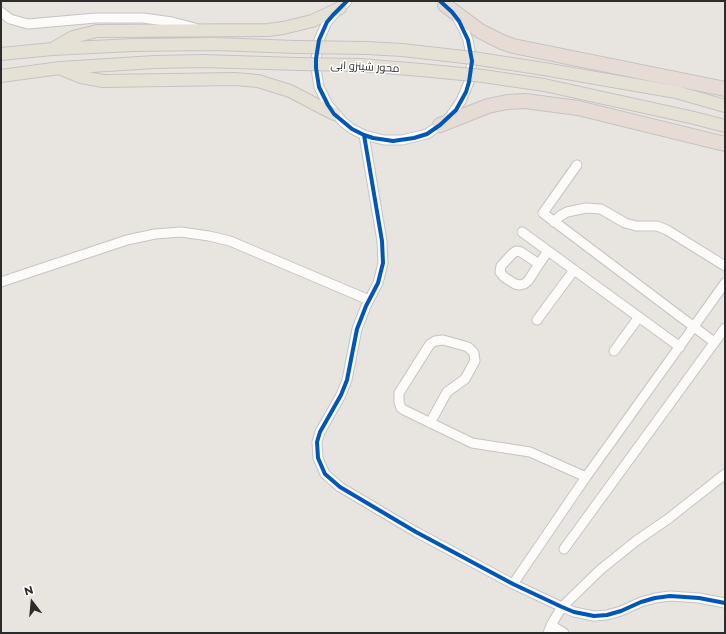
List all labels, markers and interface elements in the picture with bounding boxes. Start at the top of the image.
street label: محور شينزو ابى [330,59,400,75]
north arrow [12,582,52,622]
text: N [22,583,35,598]

